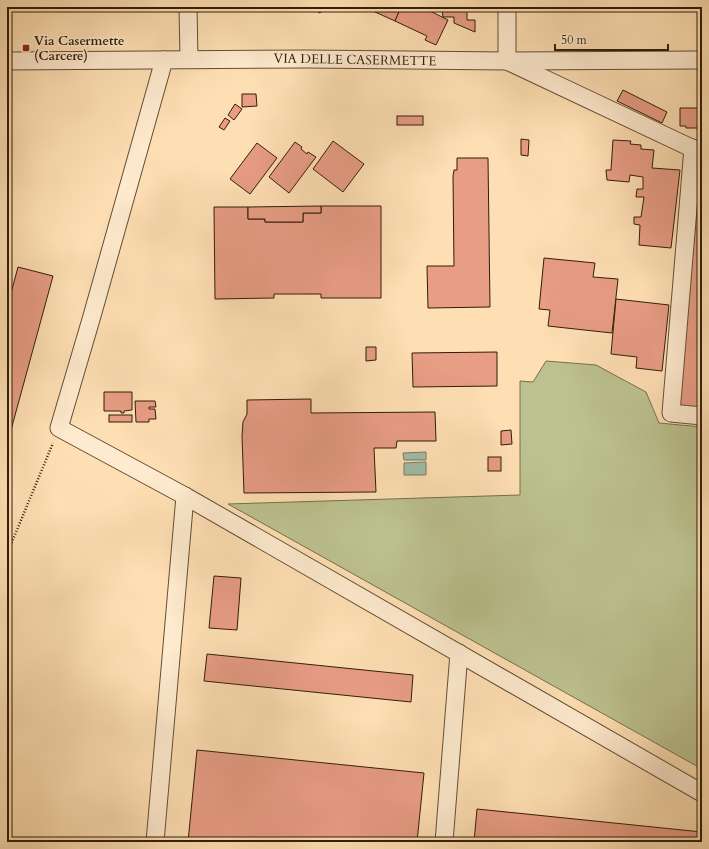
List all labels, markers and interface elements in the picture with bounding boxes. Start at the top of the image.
scale bar [555,26,668,52]
place label: Via Casermette (Carcere) [34,32,125,65]
text: 50 m [561,32,588,48]
marker: Via Casermette (Carcere) [21,43,31,53]
street label: VIA DELLE CASERMETTE [274,50,436,70]

